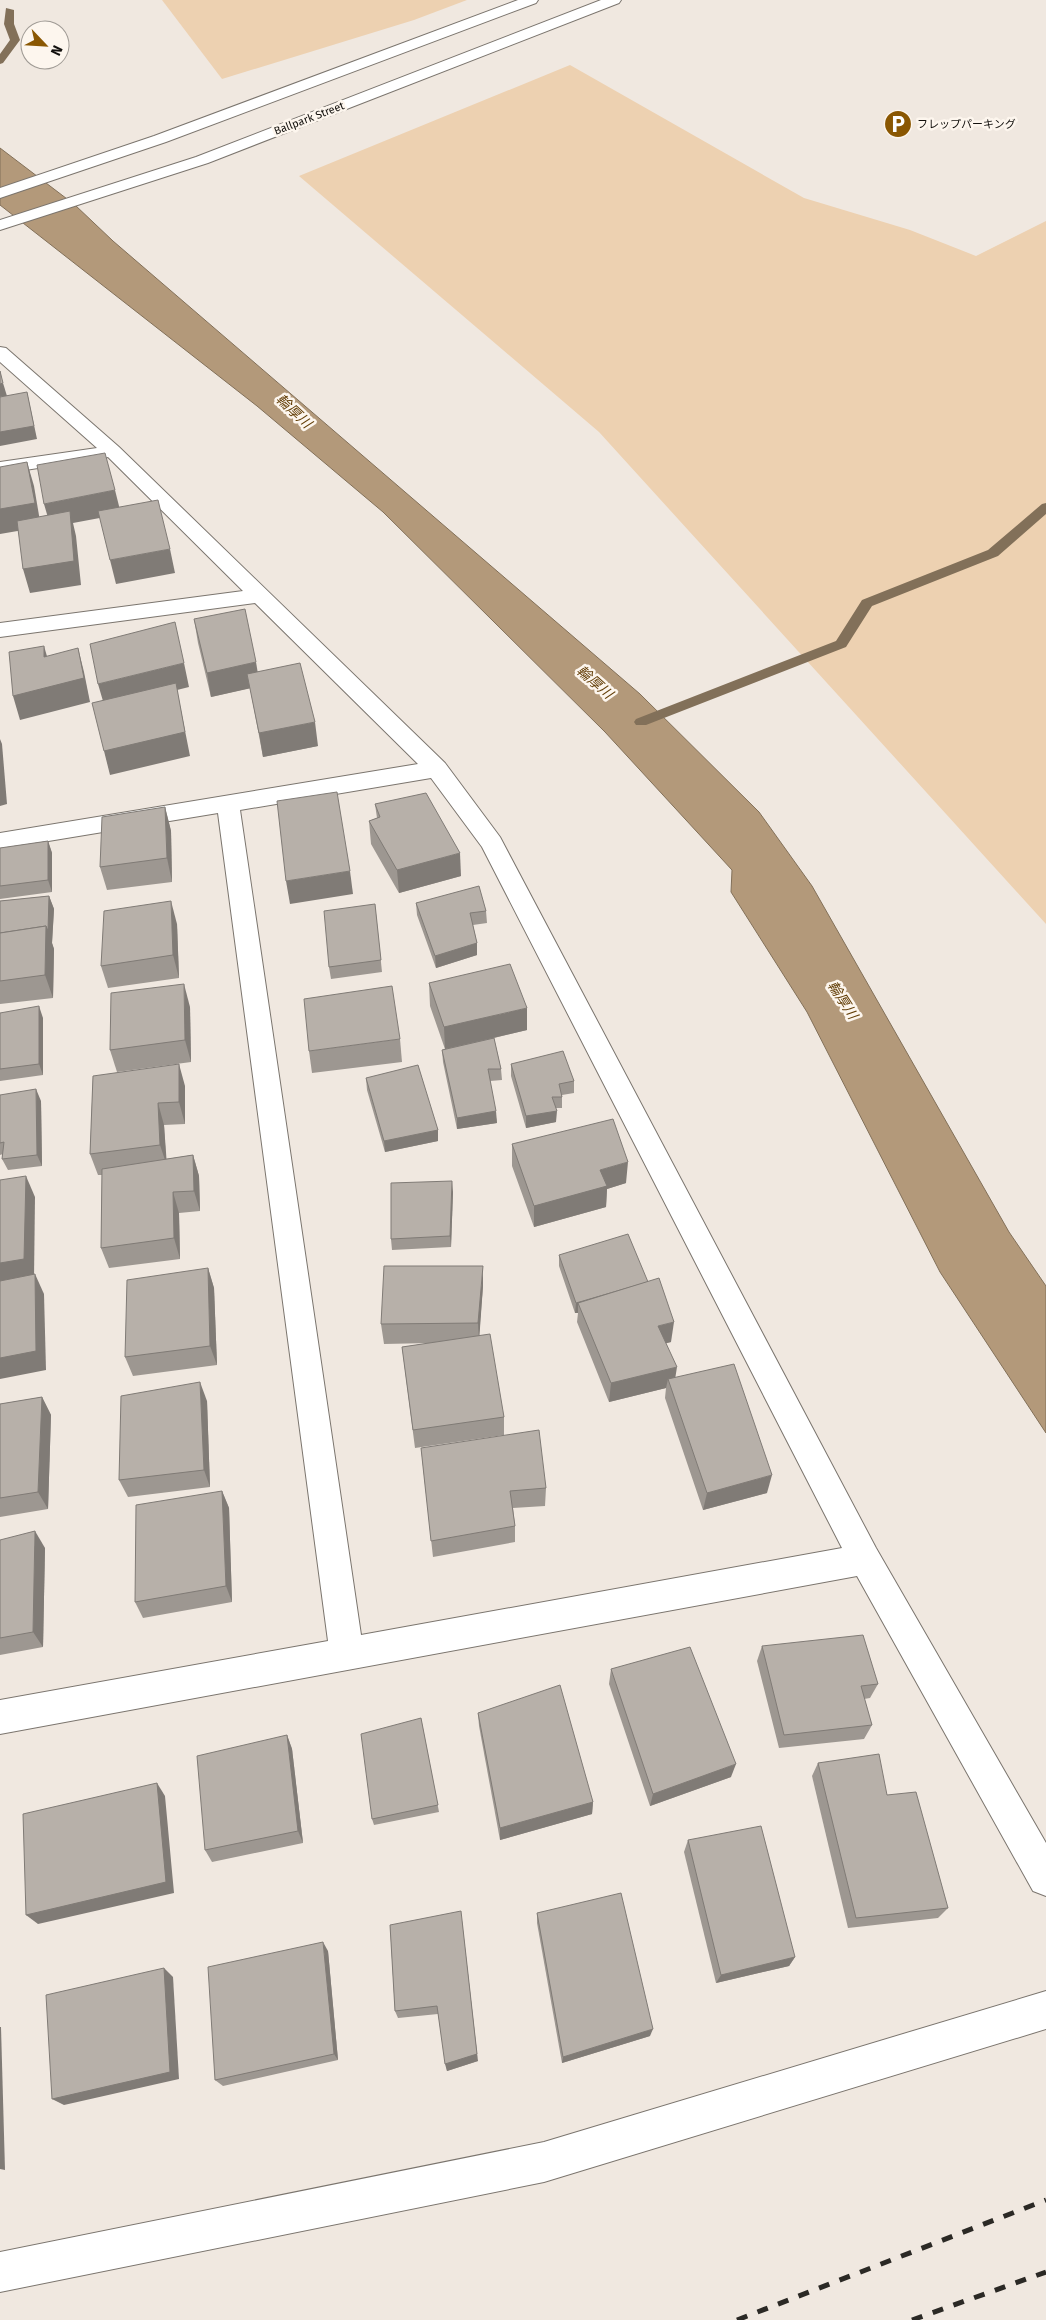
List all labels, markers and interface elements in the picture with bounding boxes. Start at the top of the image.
north arrow [20,20,70,70]
text: N [47,42,66,58]
street label: Ballpark Street [272,99,346,138]
parking icon: フレップパーキング [883,109,913,139]
place label: フレップパーキング [917,118,1016,131]
water label: 輪厚川 [273,391,316,433]
water label: 輪厚川 [573,662,618,704]
water label: 輪厚川 [824,978,862,1024]

